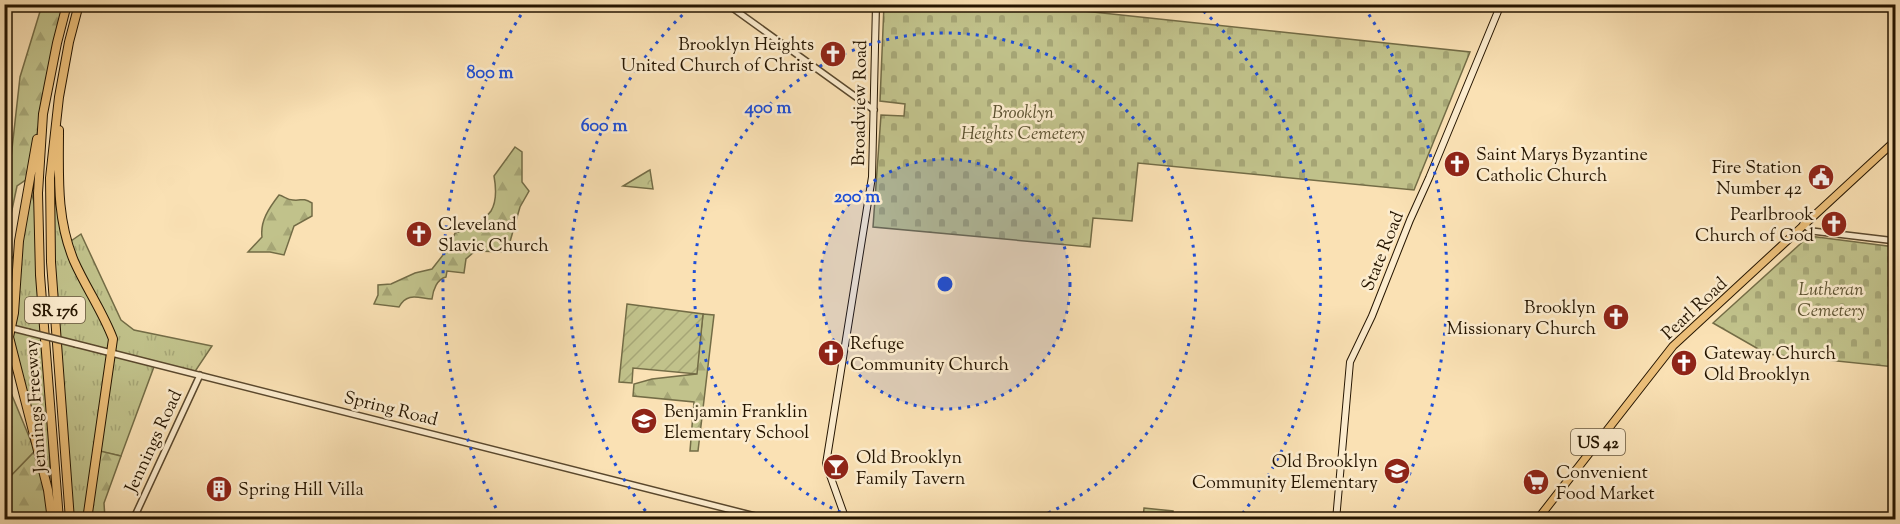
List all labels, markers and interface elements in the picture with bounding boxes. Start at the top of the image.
place label: Brooklyn Heights United Church of Christ [621,33,814,80]
church icon: Brooklyn Heights United Church of Christ [818,39,848,69]
street label: Broadview Road [847,40,875,166]
text: 800 m [467,61,513,87]
text: 400 m [744,96,791,122]
park label: Brooklyn Heights Cemetery [961,101,1085,148]
text: 600 m [581,114,627,140]
place label: Saint Marys Byzantine Catholic Church [1476,143,1648,190]
church icon: Saint Marys Byzantine Catholic Church [1442,149,1472,179]
place label: Fire Station Number 42 [1712,156,1803,203]
public building icon: Fire Station Number 42 [1806,162,1836,192]
text: 200 m [834,185,880,211]
place label: Pearlbrook Church of God [1695,203,1814,250]
street label: State Road [1356,208,1412,295]
church icon: Pearlbrook Church of God [1819,209,1849,239]
place label: Cleveland Slavic Church [438,213,549,260]
church icon: Cleveland Slavic Church [404,219,434,249]
street label: Pearl Road [1657,272,1734,347]
centre of rings [935,274,955,294]
park label: Lutheran Cemetery [1797,278,1865,325]
place label: Brooklyn Missionary Church [1446,296,1596,343]
road number: SR 176 [25,297,85,323]
church icon: Brooklyn Missionary Church [1601,302,1631,332]
place label: Refuge Community Church [850,332,1009,379]
street label: Jennings Freeway [19,338,55,474]
church icon: Refuge Community Church [816,338,846,368]
place label: Gateway Church Old Brooklyn [1704,342,1836,389]
church icon: Gateway Church Old Brooklyn [1669,348,1699,378]
street label: Jennings Road [119,386,190,498]
street label: Spring Road [341,386,440,434]
place label: Benjamin Franklin Elementary School [664,400,809,447]
school or university icon: Benjamin Franklin Elementary School [629,406,659,436]
road number: US 42 [1571,429,1625,455]
place label: Old Brooklyn Family Tavern [856,446,966,493]
place label: Old Brooklyn Community Elementary [1192,450,1378,497]
bar icon: Old Brooklyn Family Tavern [821,452,851,482]
school or university icon: Old Brooklyn Community Elementary [1382,456,1412,486]
place label: Convenient Food Market [1556,461,1655,508]
supermarket icon: Convenient Food Market [1521,467,1551,497]
building icon: Spring Hill Villa [204,474,234,504]
place label: Spring Hill Villa [238,478,364,504]

